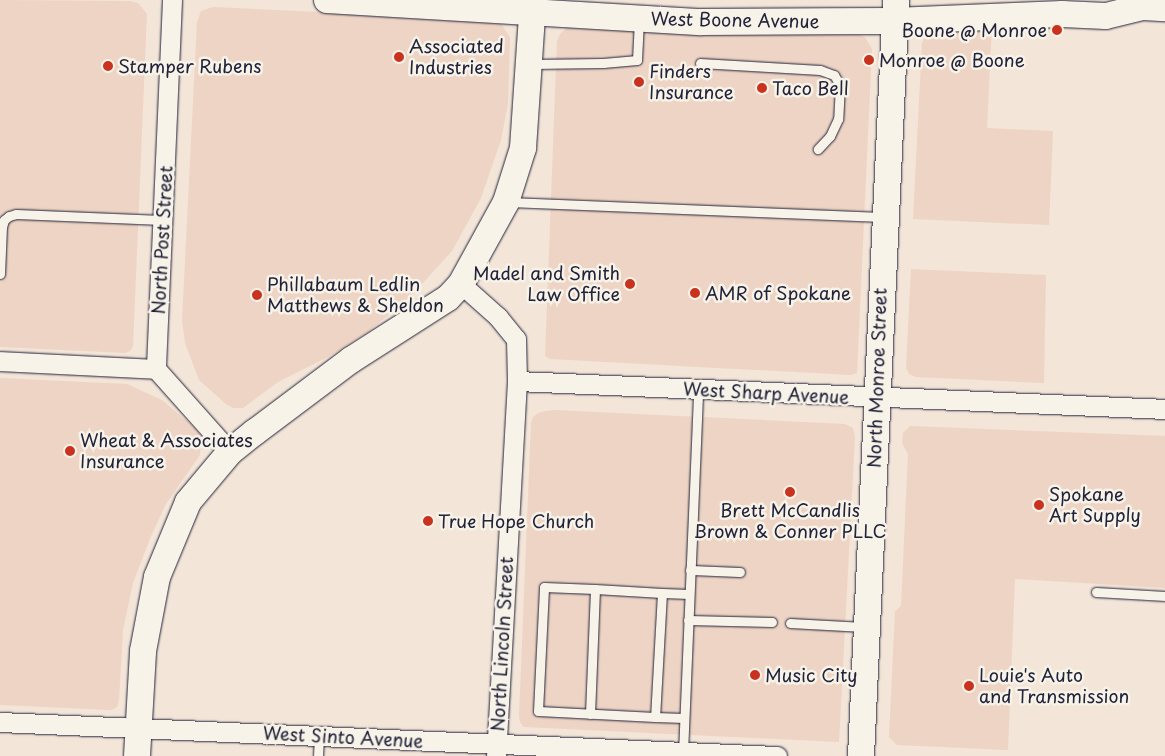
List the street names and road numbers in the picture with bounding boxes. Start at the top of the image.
street label: West Boone Avenue [650,8,820,32]
street label: North Post Street [147,164,177,316]
street label: North Monroe Street [863,287,891,469]
street label: West Sharp Avenue [681,378,851,408]
street label: North Lincoln Street [487,556,517,732]
street label: West Sinto Avenue [263,722,423,752]

